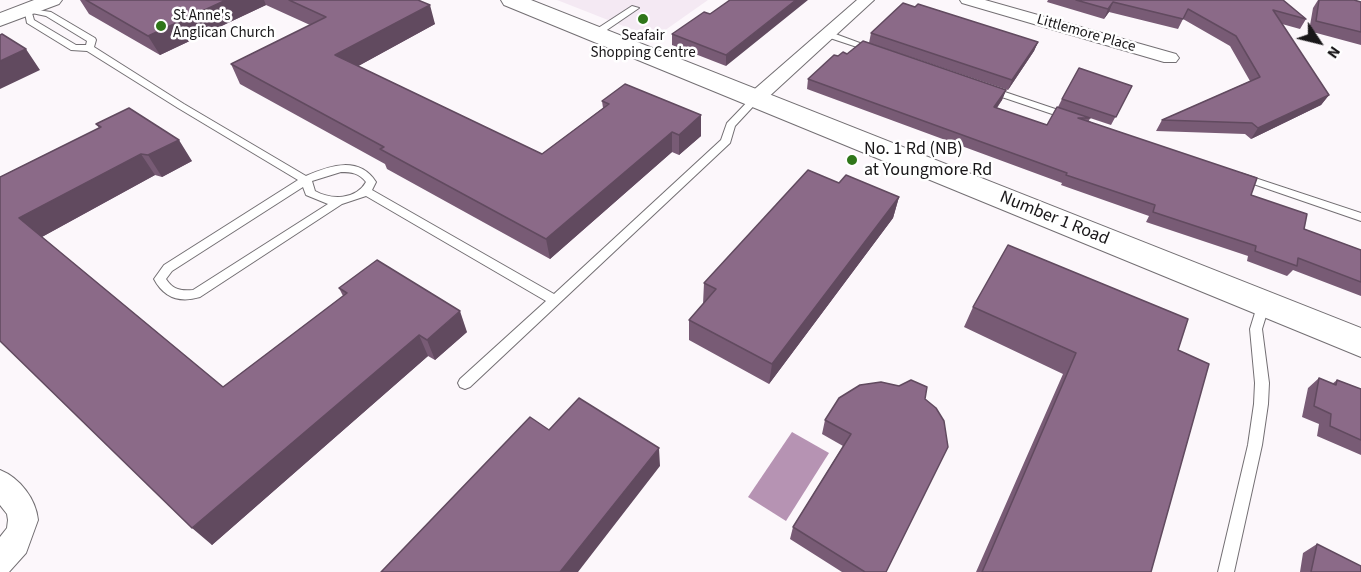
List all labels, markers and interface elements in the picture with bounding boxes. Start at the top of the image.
place label: St Anne's Anglican Church [173,8,275,43]
street label: Littlemore Place [1035,11,1137,57]
marker: Seafair Shopping Centre [636,12,650,26]
north arrow [1289,12,1349,72]
marker: St Anne's Anglican Church [154,19,168,33]
place label: Seafair Shopping Centre [590,28,696,63]
text: N [1322,42,1346,63]
place label: No. 1 Rd (NB) at Youngmore Rd [864,139,992,182]
marker: No. 1 Rd (NB) at Youngmore Rd [845,153,859,167]
street label: Number 1 Road [996,187,1112,251]

